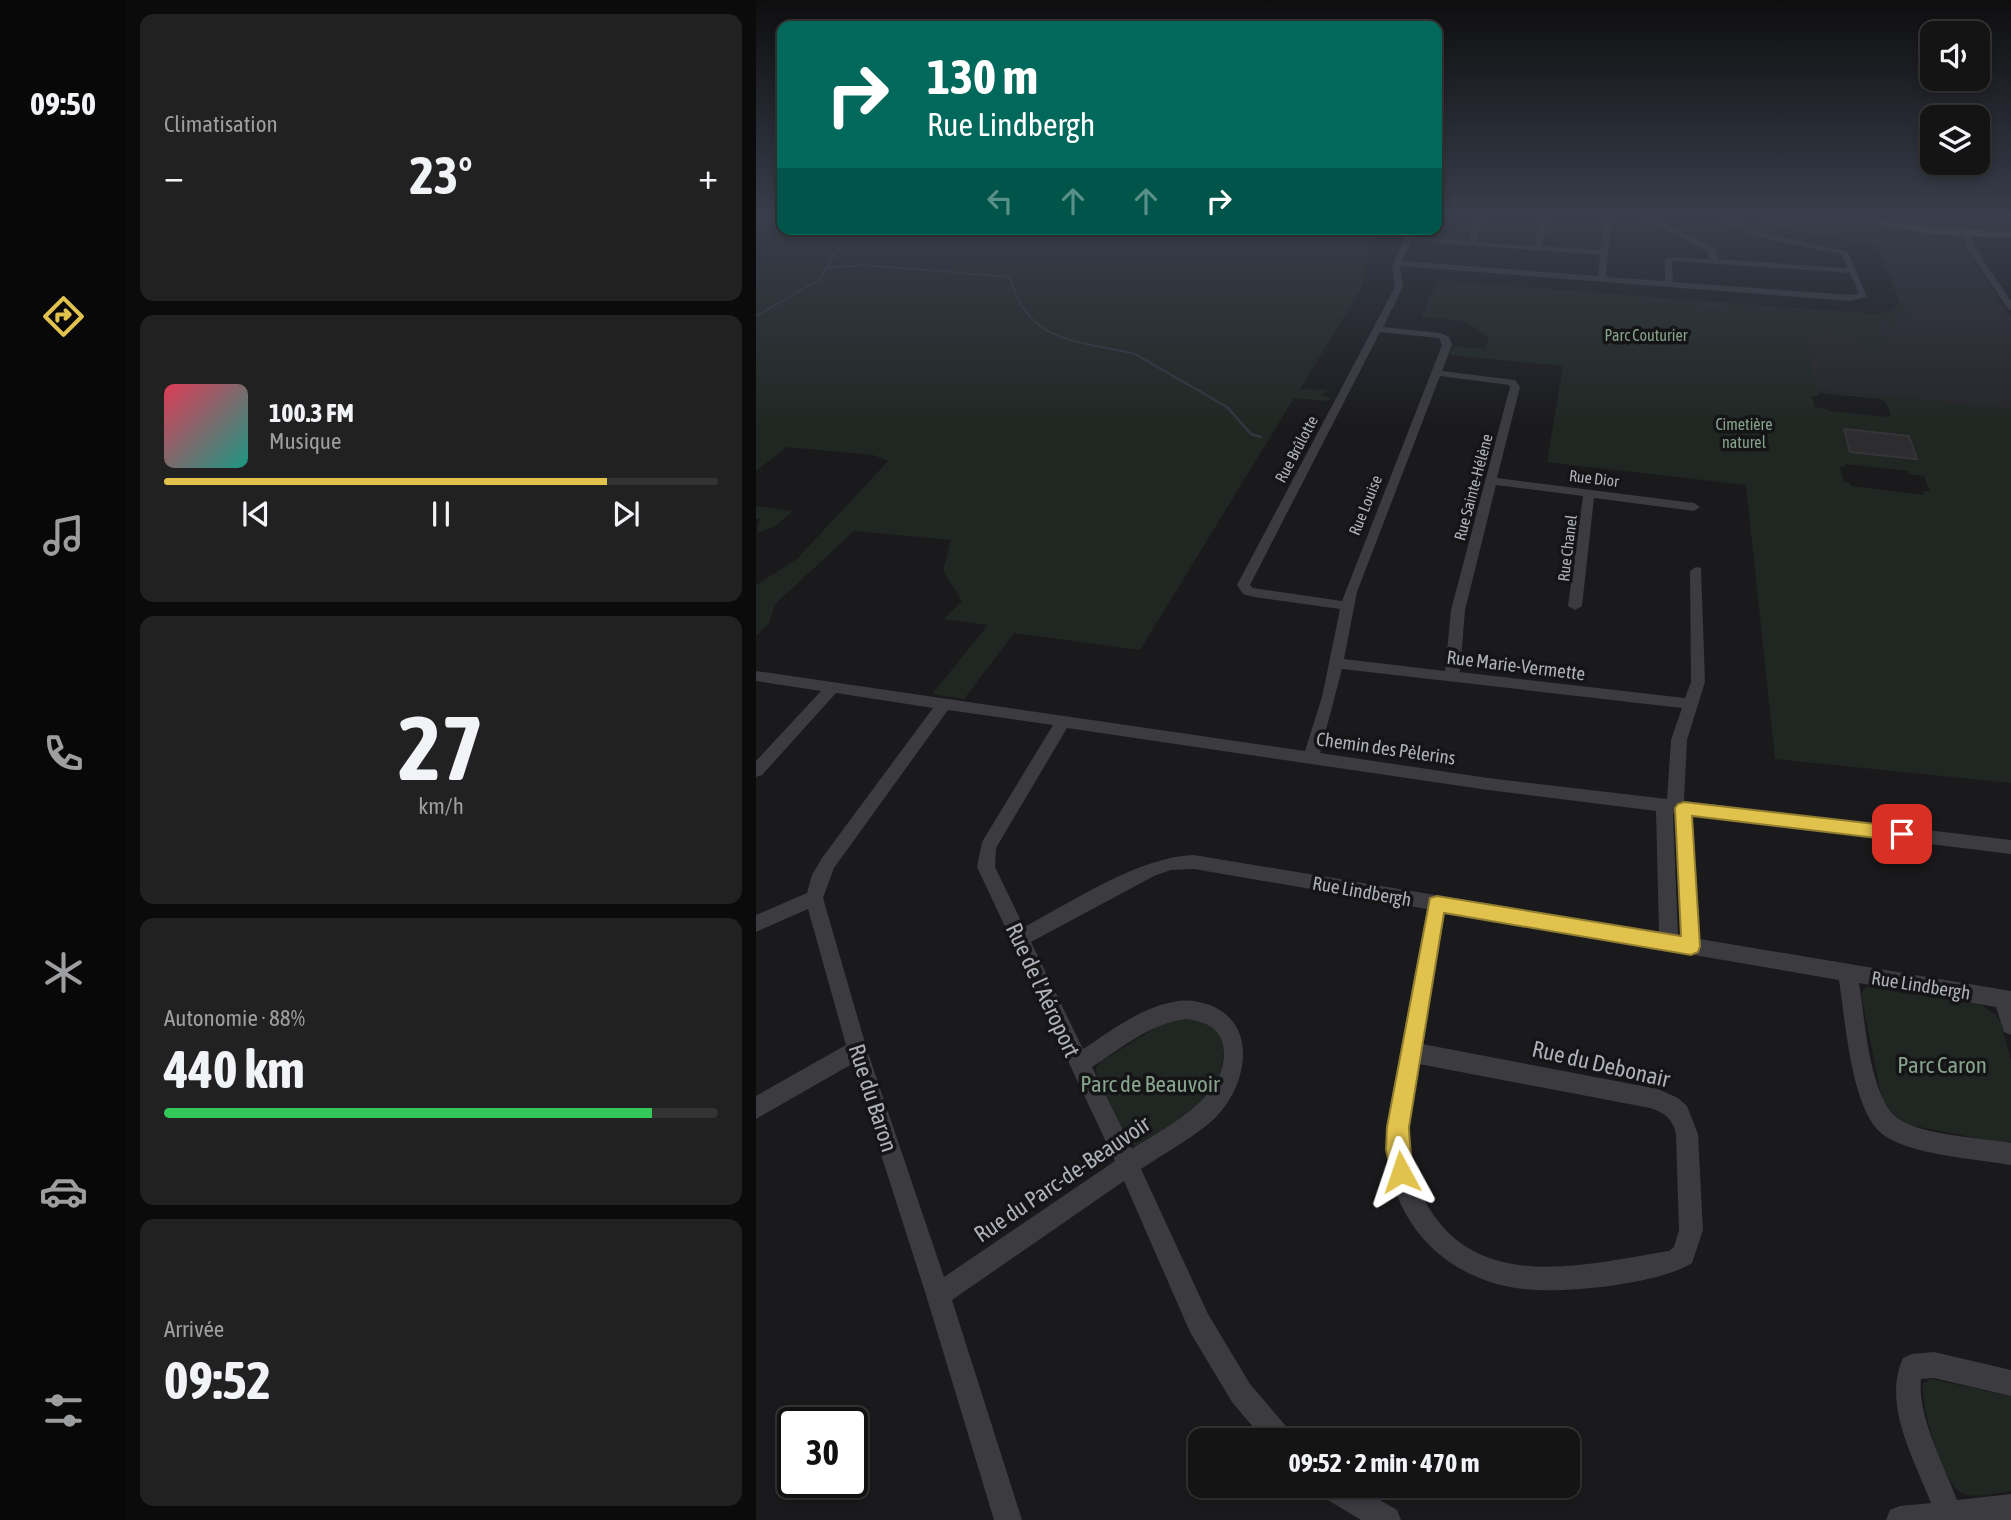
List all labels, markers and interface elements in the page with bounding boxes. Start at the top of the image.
map controls [1920,21,1990,175]
button: sound [1920,21,1990,91]
text: 130 m [927,48,1038,104]
icon: right [812,49,903,140]
text: 09:50 [30,85,96,122]
button: layers [1920,105,1990,175]
text: Rue Lindbergh [927,106,1095,143]
text: Climatisation [164,111,278,137]
text: 23° [409,145,473,205]
text: − [164,154,184,197]
text: + [698,154,718,197]
icon: left [981,182,1019,220]
icon: ahead [1054,182,1092,220]
icon: ahead [1127,182,1165,220]
icon: right [1200,182,1238,220]
icon: directions [39,292,88,341]
park label: Parc Couturier [1605,326,1688,344]
text: 100.3 FM [269,398,354,428]
street label: Rue Brûlotte [1271,412,1321,486]
park label: Cimetière naturel [1715,415,1773,451]
text: Musique [269,428,341,454]
street label: Rue Sainte-Hélène [1450,432,1496,542]
street label: Rue Dior [1568,466,1620,490]
street label: Rue Louise [1345,472,1385,538]
icon: previous [237,495,275,533]
icon: pause [422,495,460,533]
icon: next [607,495,645,533]
icon: music [39,511,88,560]
street label: Rue Chanel [1554,513,1580,582]
street label: Rue Marie-Vermette [1445,646,1587,684]
text: 27 [398,695,484,799]
street label: Chemin des Pèlerins [1315,727,1457,769]
icon: phone [39,729,88,778]
text: km/h [418,793,464,819]
pin [1872,804,1932,864]
icon: arrive [1883,815,1921,853]
street label: Rue Lindbergh [1311,871,1413,911]
street label: Rue de l'Aéroport [1001,919,1085,1061]
icon: climate [39,948,88,997]
street label: Rue Lindbergh [1870,966,1972,1004]
text: Autonomie · 88% [164,1005,305,1031]
street label: Rue du Debonair [1530,1036,1673,1093]
text: 440 km [164,1039,305,1099]
street label: Rue du Baron [843,1041,903,1155]
park label: Parc Caron [1897,1052,1987,1078]
park label: Parc de Beauvoir [1080,1071,1221,1097]
street label: Rue du Parc-de-Beauvoir [969,1110,1156,1247]
position arrow [1364,1135,1438,1209]
icon: car [39,1167,88,1216]
text: Arrivée [164,1316,224,1342]
text: 09:52 [164,1350,271,1410]
icon: filters [39,1386,88,1435]
speed limit sign: 30 [777,1407,868,1498]
text: 09:52 · 2 min · 470 m [1289,1448,1479,1478]

